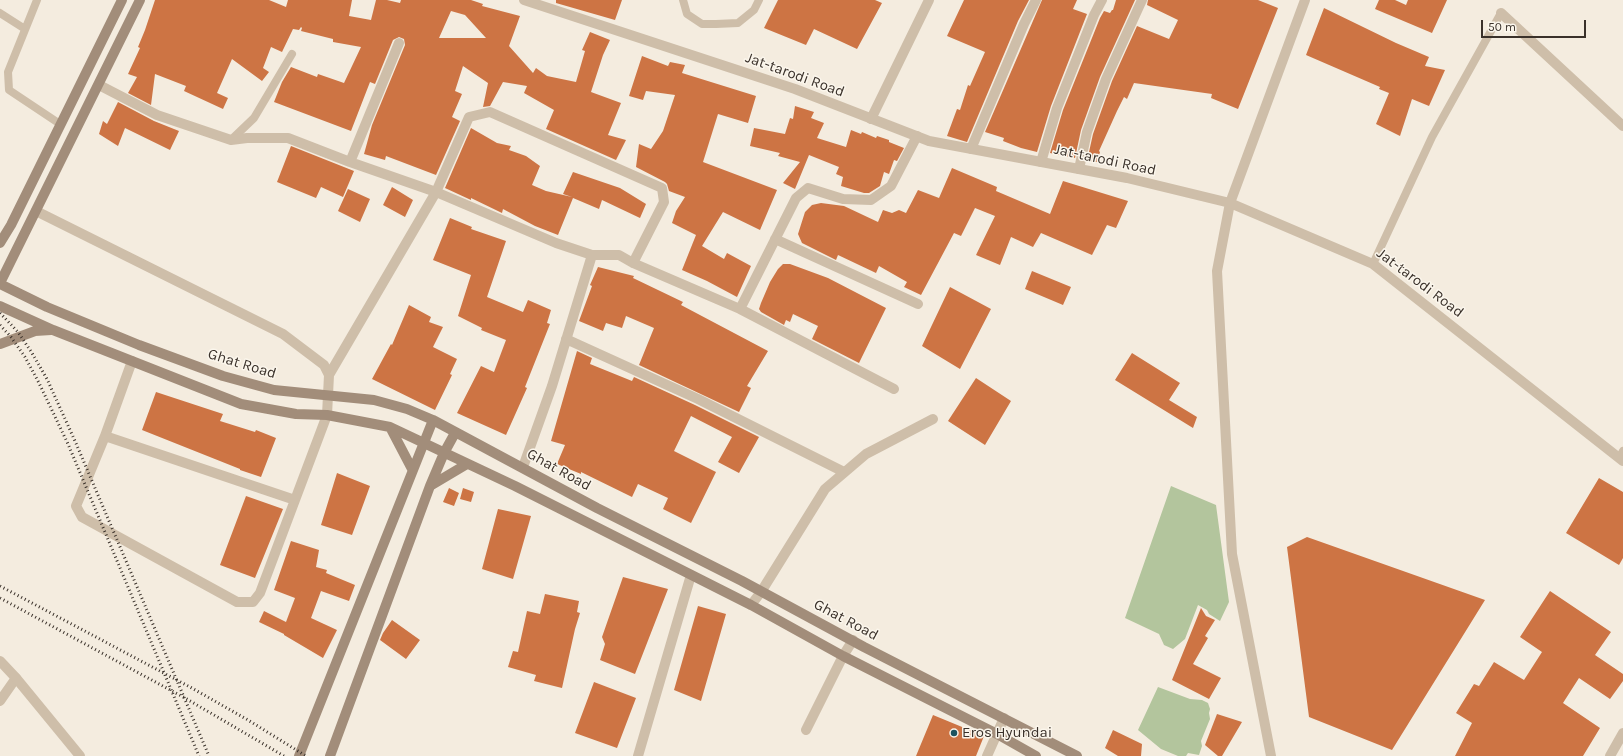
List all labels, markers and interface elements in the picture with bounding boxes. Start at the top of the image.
scale bar [1483,12,1588,38]
text: 50 m [1488,20,1516,34]
street label: Jat-tarodi Road [743,49,847,101]
street label: Jat-tarodi Road [1052,140,1158,180]
street label: Jat-tarodi Road [1373,244,1467,322]
street label: Ghat Road [206,345,278,383]
street label: Ghat Road [524,445,594,495]
street label: Ghat Road [811,595,881,645]
place label: Eros Hyundai [962,724,1052,742]
marker: Eros Hyundai [949,728,959,738]

